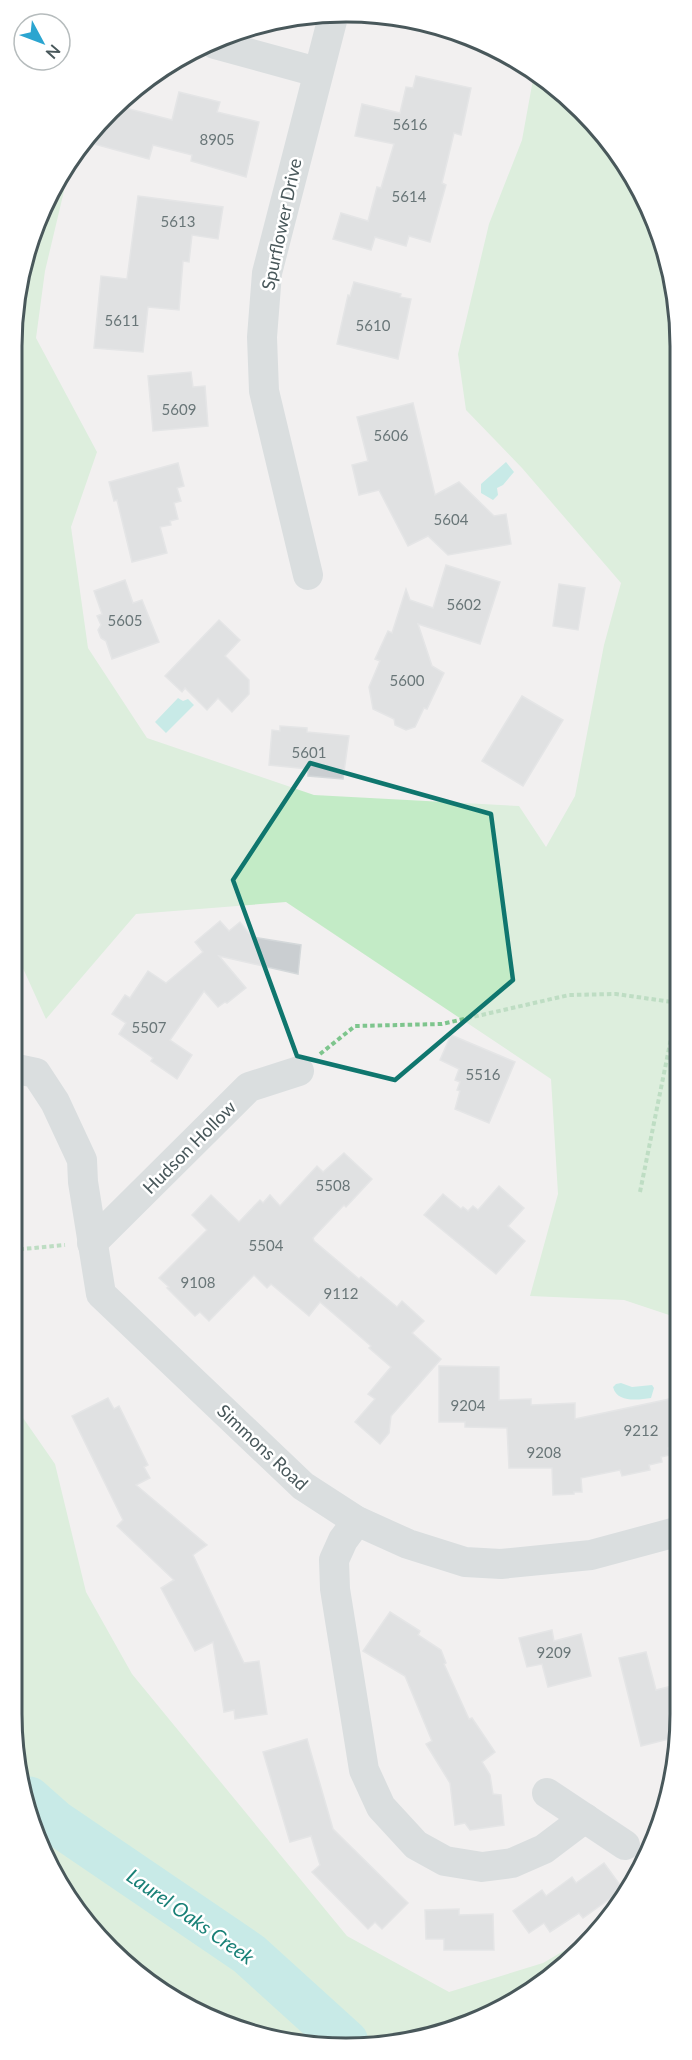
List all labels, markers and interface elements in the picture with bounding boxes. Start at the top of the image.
north arrow [12,12,72,72]
text: N [42,41,65,63]
house number: 5616 [393,115,428,133]
house number: 8905 [200,130,234,148]
street label: Spurflower Drive [256,156,306,292]
house number: 5614 [392,187,427,205]
house number: 5613 [161,212,195,230]
house number: 5611 [105,311,139,329]
house number: 5610 [356,316,391,334]
house number: 5609 [162,400,196,418]
house number: 5606 [374,426,409,444]
house number: 5604 [434,510,469,528]
house number: 5602 [447,595,481,613]
house number: 5605 [108,611,142,629]
house number: 5600 [390,671,425,689]
house number: 5601 [292,743,326,761]
house number: 5507 [132,1018,167,1036]
house number: 5516 [466,1065,501,1083]
street label: Hudson Hollow [138,1096,240,1198]
house number: 5508 [316,1176,350,1194]
house number: 5504 [249,1236,284,1254]
house number: 9108 [181,1273,215,1291]
house number: 9112 [324,1284,358,1302]
house number: 9204 [451,1396,486,1414]
street label: Simmons Road [213,1399,313,1495]
house number: 9212 [624,1421,658,1439]
house number: 9208 [527,1443,561,1461]
house number: 9209 [537,1643,571,1661]
water label: Laurel Oaks Creek [123,1863,260,1969]

